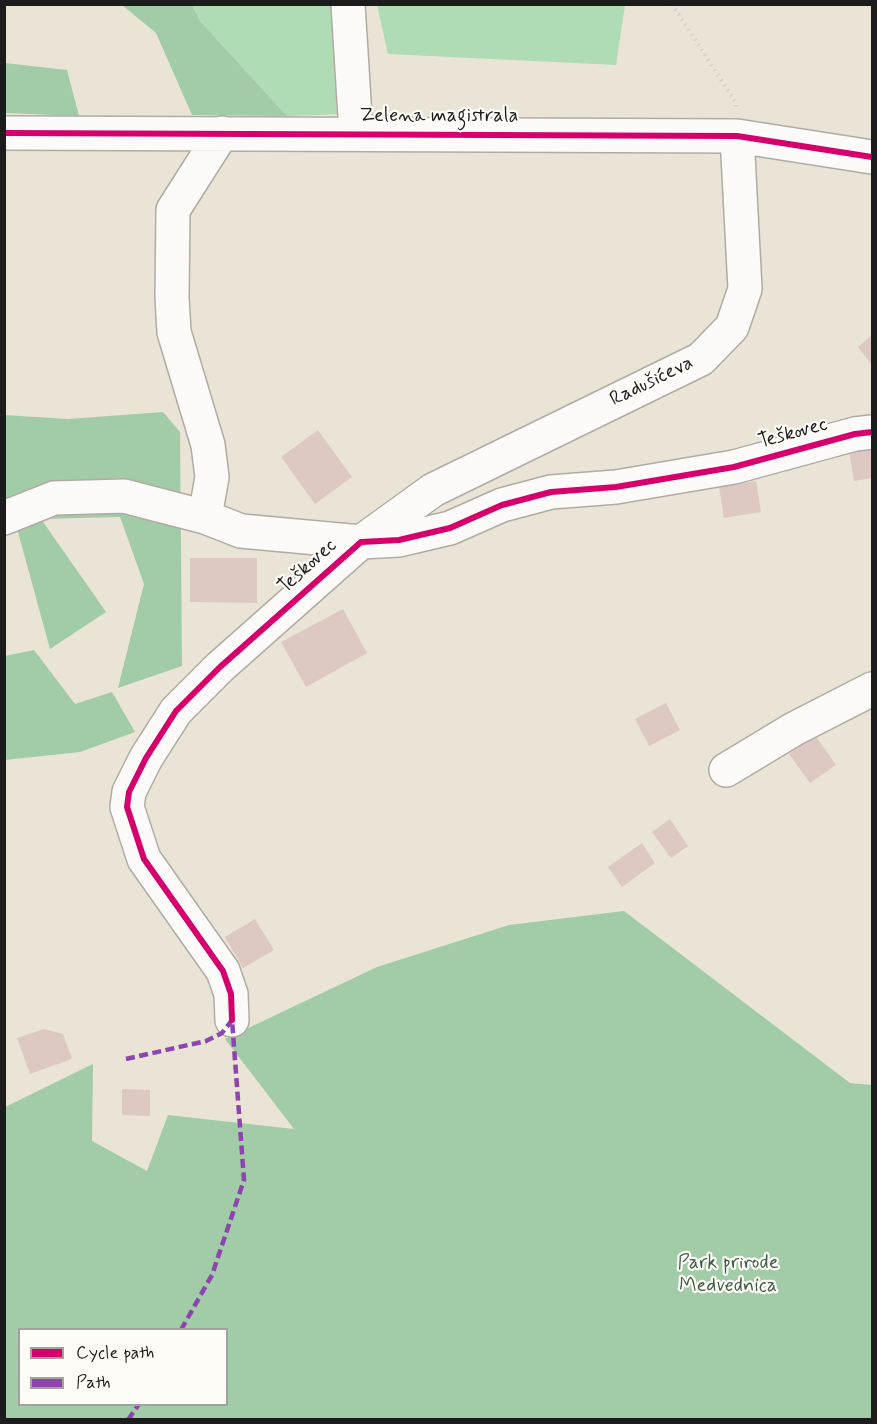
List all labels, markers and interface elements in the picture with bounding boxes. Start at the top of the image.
street label: Zelena magistrala [360,105,518,129]
street label: Radušićeva [607,352,697,412]
street label: Teškovec [756,413,830,455]
street label: Teškovec [274,534,342,600]
park label: Park prirode Medvednica [678,1252,778,1299]
legend [18,1328,228,1406]
text: Cycle path [76,1341,154,1365]
text: Path [76,1371,111,1395]

